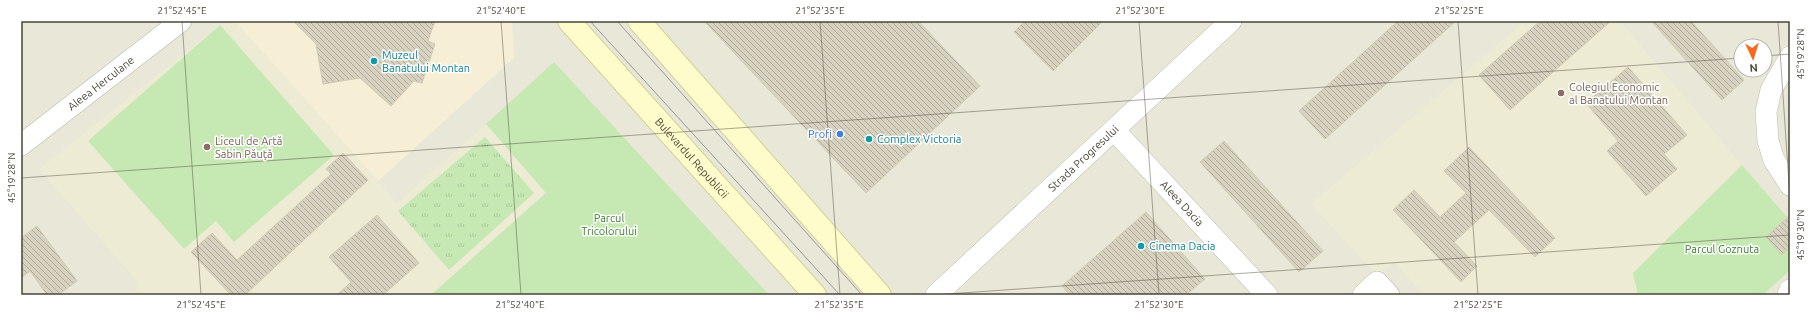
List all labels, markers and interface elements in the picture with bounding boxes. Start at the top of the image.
text: 21°52'45"E [157,5,207,16]
text: 21°52'40"E [476,5,526,16]
text: 21°52'35"E [795,5,845,16]
text: 21°52'30"E [1115,5,1165,16]
text: 21°52'25"E [1434,5,1484,16]
text: 45°19'28"N [1795,29,1806,79]
north arrow [1733,38,1773,78]
place label: Muzeul Banatului Montan [382,49,470,74]
street label: Aleea Herculane [65,54,136,113]
marker: Muzeul Banatului Montan [369,56,379,66]
text: N [1749,62,1758,74]
place label: Colegiul Economic al Banatului Montan [1569,81,1668,106]
marker: Colegiul Economic al Banatului Montan [1556,88,1566,98]
street label: Bulevardul Republicii [653,115,731,201]
street label: Strada Progresului [1046,123,1121,194]
place label: Profi [808,128,832,140]
marker: Profi [835,129,845,139]
place label: Complex Victoria [877,133,961,145]
marker: Complex Victoria [864,134,874,144]
place label: Liceul de Artă Sabin Păuță [215,135,282,160]
marker: Liceul de Artă Sabin Păuță [202,142,212,152]
text: 45°19'28"N [6,153,17,203]
street label: Aleea Dacia [1158,178,1206,228]
text: 45°19'30"N [1795,210,1806,260]
park label: Parcul Tricolorului [581,212,637,237]
place label: Cinema Dacia [1149,240,1215,252]
marker: Cinema Dacia [1136,241,1146,251]
park label: Parcul Goznuta [1685,243,1759,255]
text: 21°52'45"E [176,299,226,310]
text: 21°52'40"E [495,299,545,310]
text: 21°52'35"E [814,299,864,310]
text: 21°52'30"E [1134,299,1184,310]
text: 21°52'25"E [1453,299,1503,310]

